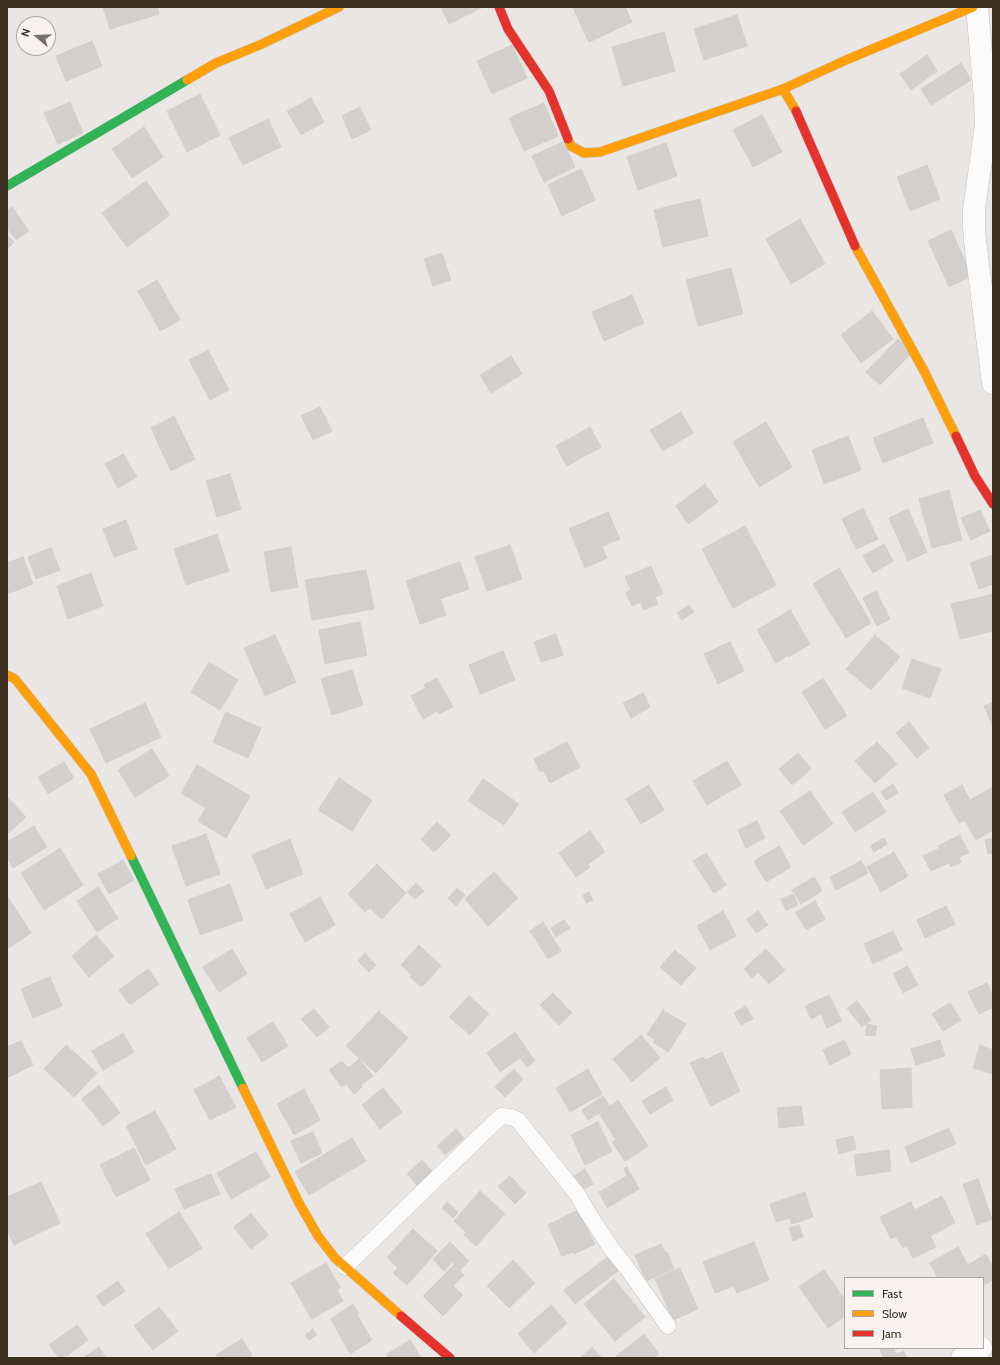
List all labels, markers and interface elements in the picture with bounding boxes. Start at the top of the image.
north arrow [16,16,56,56]
text: N [18,26,33,38]
legend [844,1277,984,1349]
text: Fast [882,1286,902,1301]
text: Slow [882,1306,907,1321]
text: Jam [882,1326,901,1341]

